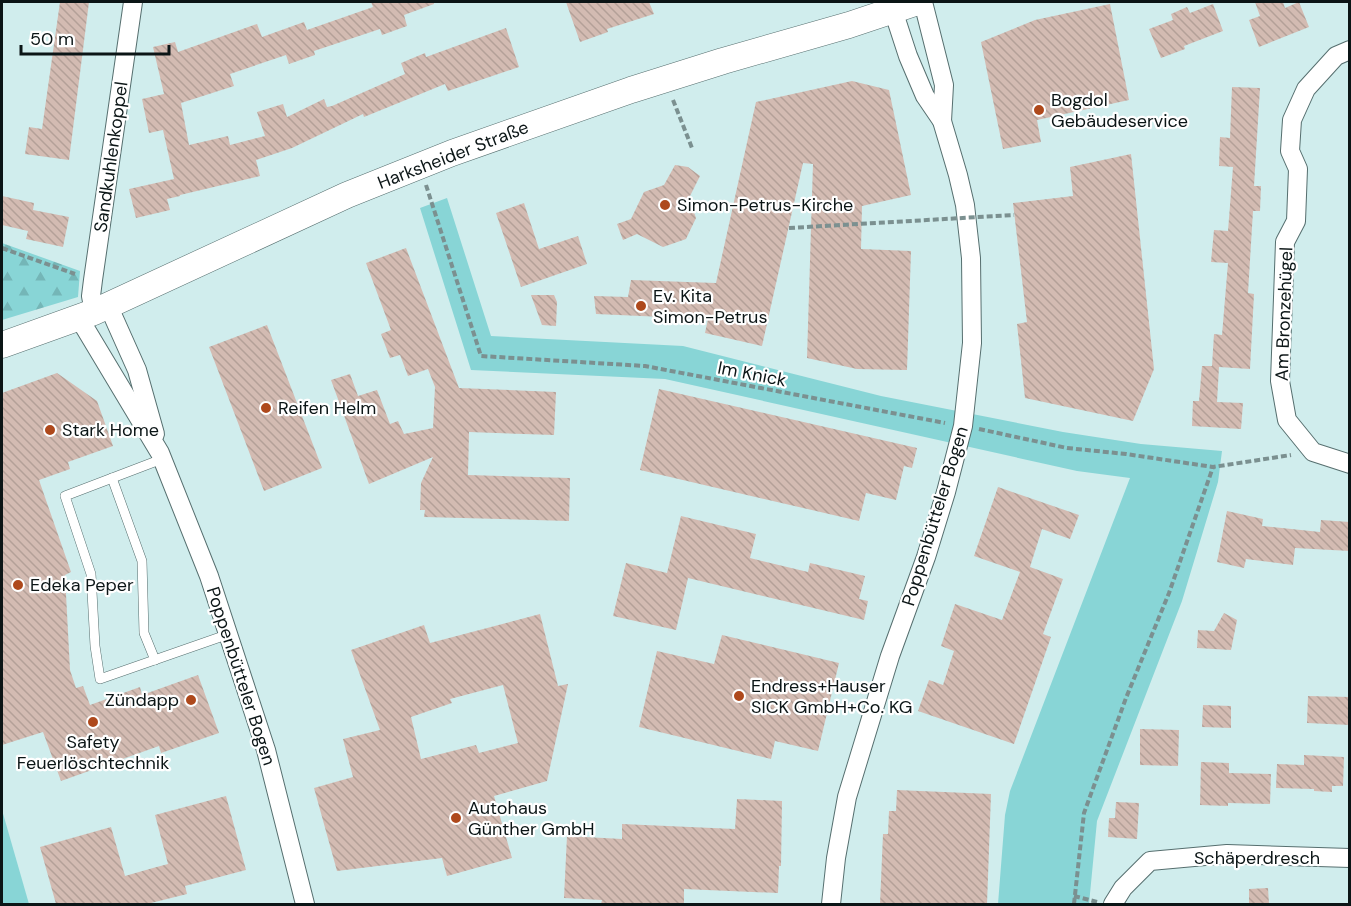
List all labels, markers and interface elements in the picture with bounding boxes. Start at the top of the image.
scale bar [21,18,170,56]
text: 50 m [30,27,74,51]
street label: Sandkuhlenkoppel [89,80,133,234]
place label: Bogdol Gebäudeservice [1051,88,1188,133]
marker: Bogdol Gebäudeservice [1032,103,1046,117]
street label: Harksheider Straße [374,115,532,195]
place label: Simon-Petrus-Kirche [677,193,853,217]
marker: Simon-Petrus-Kirche [658,198,672,212]
street label: Am Bronzehügel [1270,247,1298,381]
place label: Ev. Kita Simon-Petrus [653,284,767,329]
marker: Ev. Kita Simon-Petrus [634,299,648,313]
street label: Im Knick [716,356,788,392]
place label: Reifen Helm [278,396,376,420]
marker: Reifen Helm [259,401,273,415]
place label: Stark Home [62,418,159,442]
marker: Stark Home [43,423,57,437]
street label: Poppenbütteler Bogen [896,423,974,609]
place label: Edeka Peper [30,573,134,597]
marker: Edeka Peper [11,578,25,592]
street label: Poppenbütteler Bogen [201,584,281,768]
place label: Endress+Hauser SICK GmbH+Co. KG [751,674,912,719]
place label: Zündapp [105,688,179,712]
marker: Endress+Hauser SICK GmbH+Co. KG [732,689,746,703]
marker: Zündapp [184,693,198,707]
marker: Safety Feuerlöschtechnik [86,715,100,729]
place label: Safety Feuerlöschtechnik [17,730,169,775]
place label: Autohaus Günther GmbH [468,796,595,841]
marker: Autohaus Günther GmbH [449,811,463,825]
street label: Schäperdresch [1194,846,1320,870]

